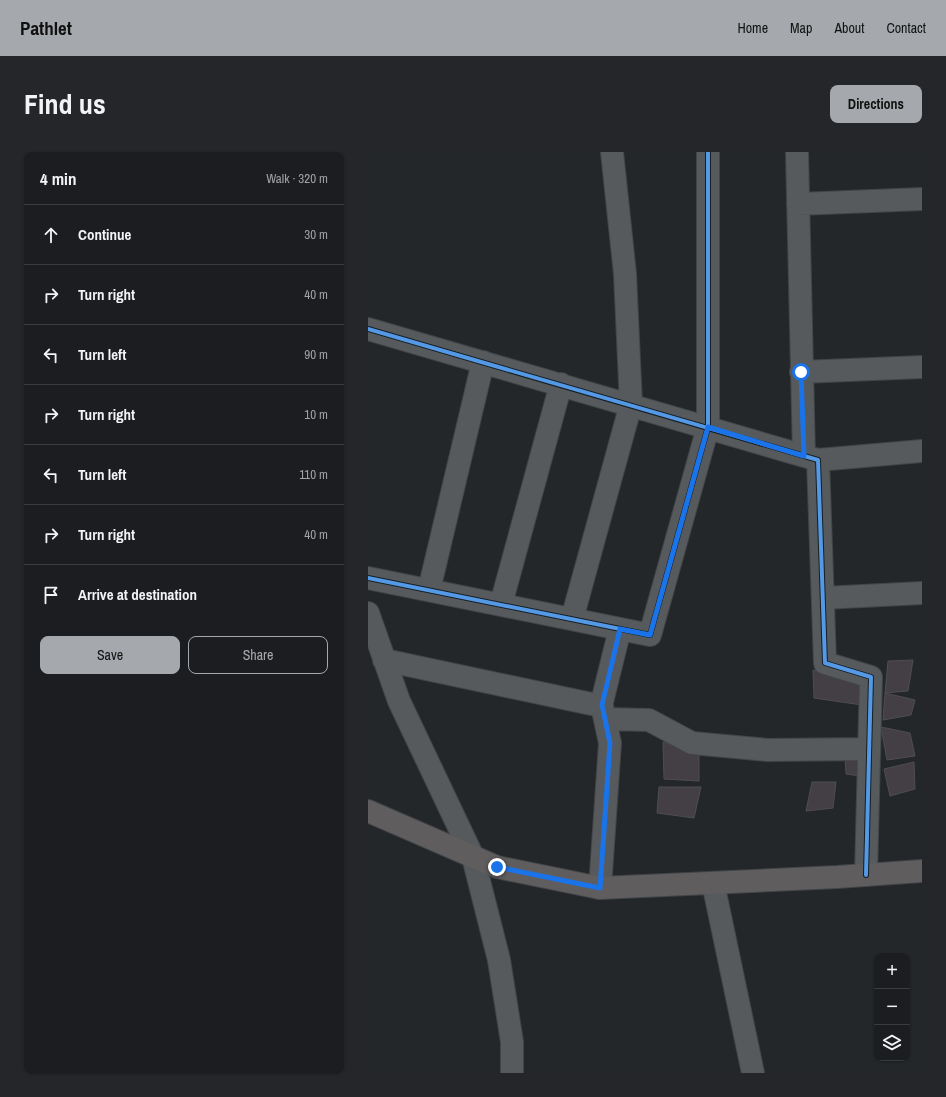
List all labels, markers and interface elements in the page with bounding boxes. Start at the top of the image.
text: Pathlet [20,15,72,41]
text: Home [737,19,768,37]
text: Map [790,19,812,37]
text: About [834,19,864,37]
text: Contact [886,19,926,37]
text: Find us [24,85,106,123]
button: Directions [830,85,922,123]
text: 4 min [40,167,76,190]
text: Walk · 320 m [266,170,328,187]
icon: ahead [40,224,62,246]
text: Continue [78,224,131,245]
text: 30 m [304,226,328,243]
icon: right [40,284,62,306]
text: Turn right [78,284,135,305]
text: 40 m [304,286,328,303]
icon: left [40,344,62,366]
text: Turn left [78,344,126,365]
text: 90 m [304,346,328,363]
route start [792,363,810,381]
icon: right [40,404,62,426]
text: Turn right [78,404,135,425]
text: 10 m [304,406,328,423]
icon: left [40,464,62,486]
text: Turn left [78,464,126,485]
text: 110 m [299,466,328,483]
icon: right [40,524,62,546]
text: Turn right [78,524,135,545]
text: 40 m [304,526,328,543]
icon: arrive [40,584,62,606]
text: Arrive at destination [78,584,197,605]
button: Save [40,636,180,674]
button: Share [188,636,328,674]
route end [488,858,506,876]
map controls [874,953,910,1061]
button: + [874,953,910,989]
button: − [874,989,910,1025]
button: layers [874,1025,910,1061]

